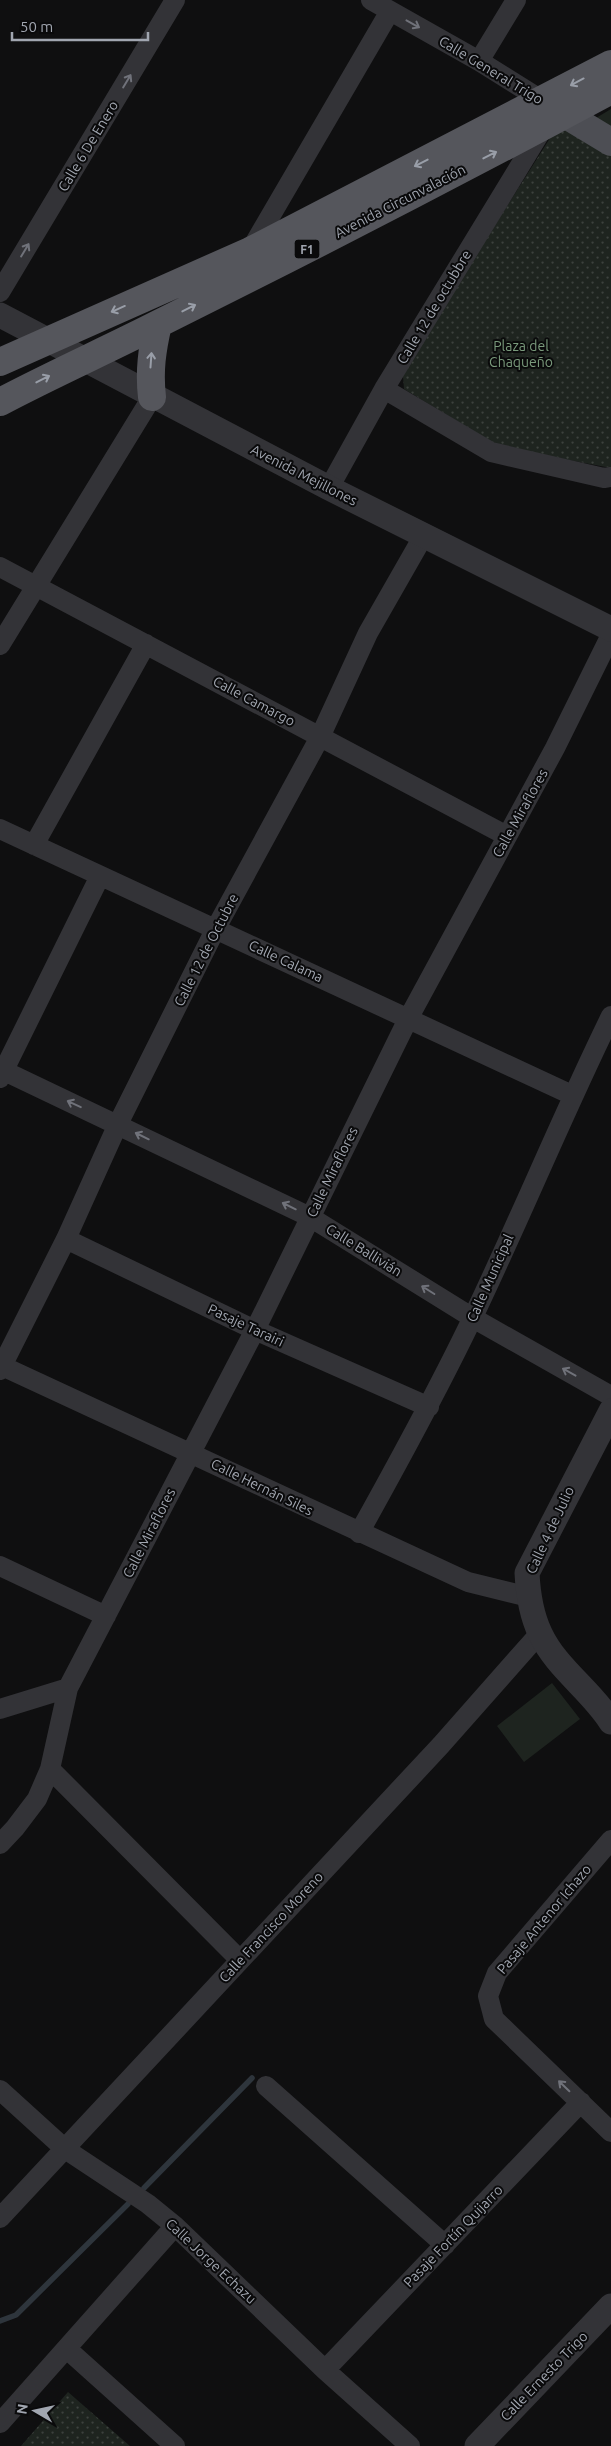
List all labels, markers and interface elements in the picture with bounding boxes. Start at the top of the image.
scale bar [12,10,149,42]
text: 50 m [20,18,53,35]
one-way arrow [405,20,420,29]
street label: Calle General Trigo [436,33,546,107]
one-way arrow [122,74,132,88]
one-way arrow [570,78,585,87]
street label: Calle 6 De Enero [55,98,121,194]
one-way arrow [482,150,497,159]
one-way arrow [414,158,429,168]
street label: Avenida Circunvalación [332,161,468,241]
road number: F1 [294,240,320,258]
one-way arrow [21,243,31,257]
street label: Calle 12 de octubbre [394,247,474,367]
one-way arrow [182,303,197,313]
one-way arrow [111,305,126,315]
park label: Plaza del Chaqueño [489,338,553,370]
one-way arrow [146,353,155,369]
one-way arrow [36,374,51,384]
street label: Avenida Mejillones [248,441,360,509]
street label: Calle Camargo [210,673,298,729]
street label: Calle Miraflores [489,766,551,860]
street label: Calle 12 de Octubre [171,891,241,1009]
street label: Calle Calama [246,937,326,985]
one-way arrow [67,1098,82,1108]
street label: Calle Miraflores [303,1124,361,1220]
one-way arrow [135,1131,150,1141]
one-way arrow [282,1201,297,1211]
street label: Calle Ballivián [323,1220,405,1280]
street label: Calle Municipal [463,1231,517,1324]
one-way arrow [422,1285,436,1295]
street label: Pasaje Tarairi [205,1300,287,1350]
one-way arrow [562,1366,576,1376]
street label: Calle Hernán Siles [208,1455,316,1519]
street label: Calle 4 de Julio [523,1484,577,1576]
street label: Calle Miraflores [120,1486,178,1580]
street label: Pasaje Antenor Ichazo [494,1861,594,1977]
street label: Calle Francisco Moreno [216,1868,326,1986]
one-way arrow [557,2080,570,2092]
street label: Pasaje Fortín Quijarro [400,2182,506,2290]
street label: Calle Jorge Echazu [163,2215,259,2307]
street label: Calle Ernesto Trigo [497,2328,591,2424]
north arrow [10,2386,60,2436]
text: N [13,2403,31,2415]

